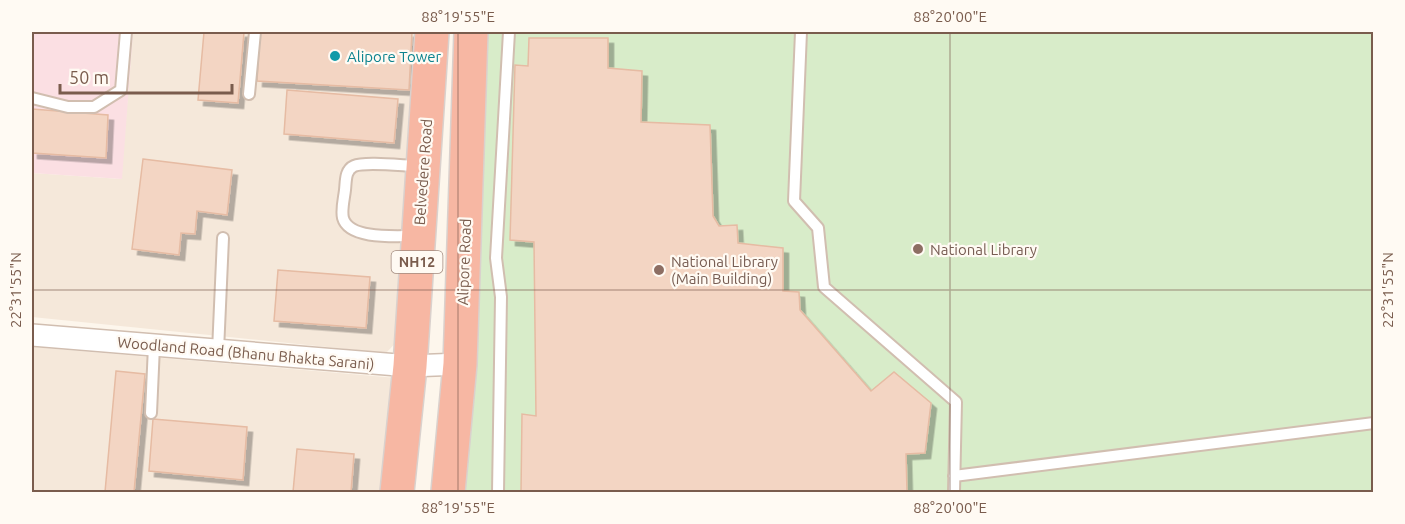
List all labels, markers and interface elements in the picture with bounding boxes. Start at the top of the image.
text: 88°19'55"E [421,8,495,25]
text: 88°20'00"E [913,8,987,25]
place label: Alipore Tower [347,48,442,65]
marker: Alipore Tower [328,49,342,63]
scale bar [60,57,232,95]
text: 50 m [69,67,109,87]
street label: Belvedere Road [411,118,435,226]
street label: Alipore Road [454,218,474,306]
place label: National Library [930,241,1037,258]
marker: National Library [911,242,925,256]
road number: NH12 [392,251,442,273]
text: 22°31'55"N [7,252,24,328]
text: 22°31'55"N [1379,252,1396,328]
place label: National Library (Main Building) [671,253,778,287]
marker: National Library (Main Building) [652,263,666,277]
street label: Woodland Road (Bhanu Bhakta Sarani) [117,333,375,373]
text: 88°19'55"E [421,499,495,516]
text: 88°20'00"E [913,499,987,516]

